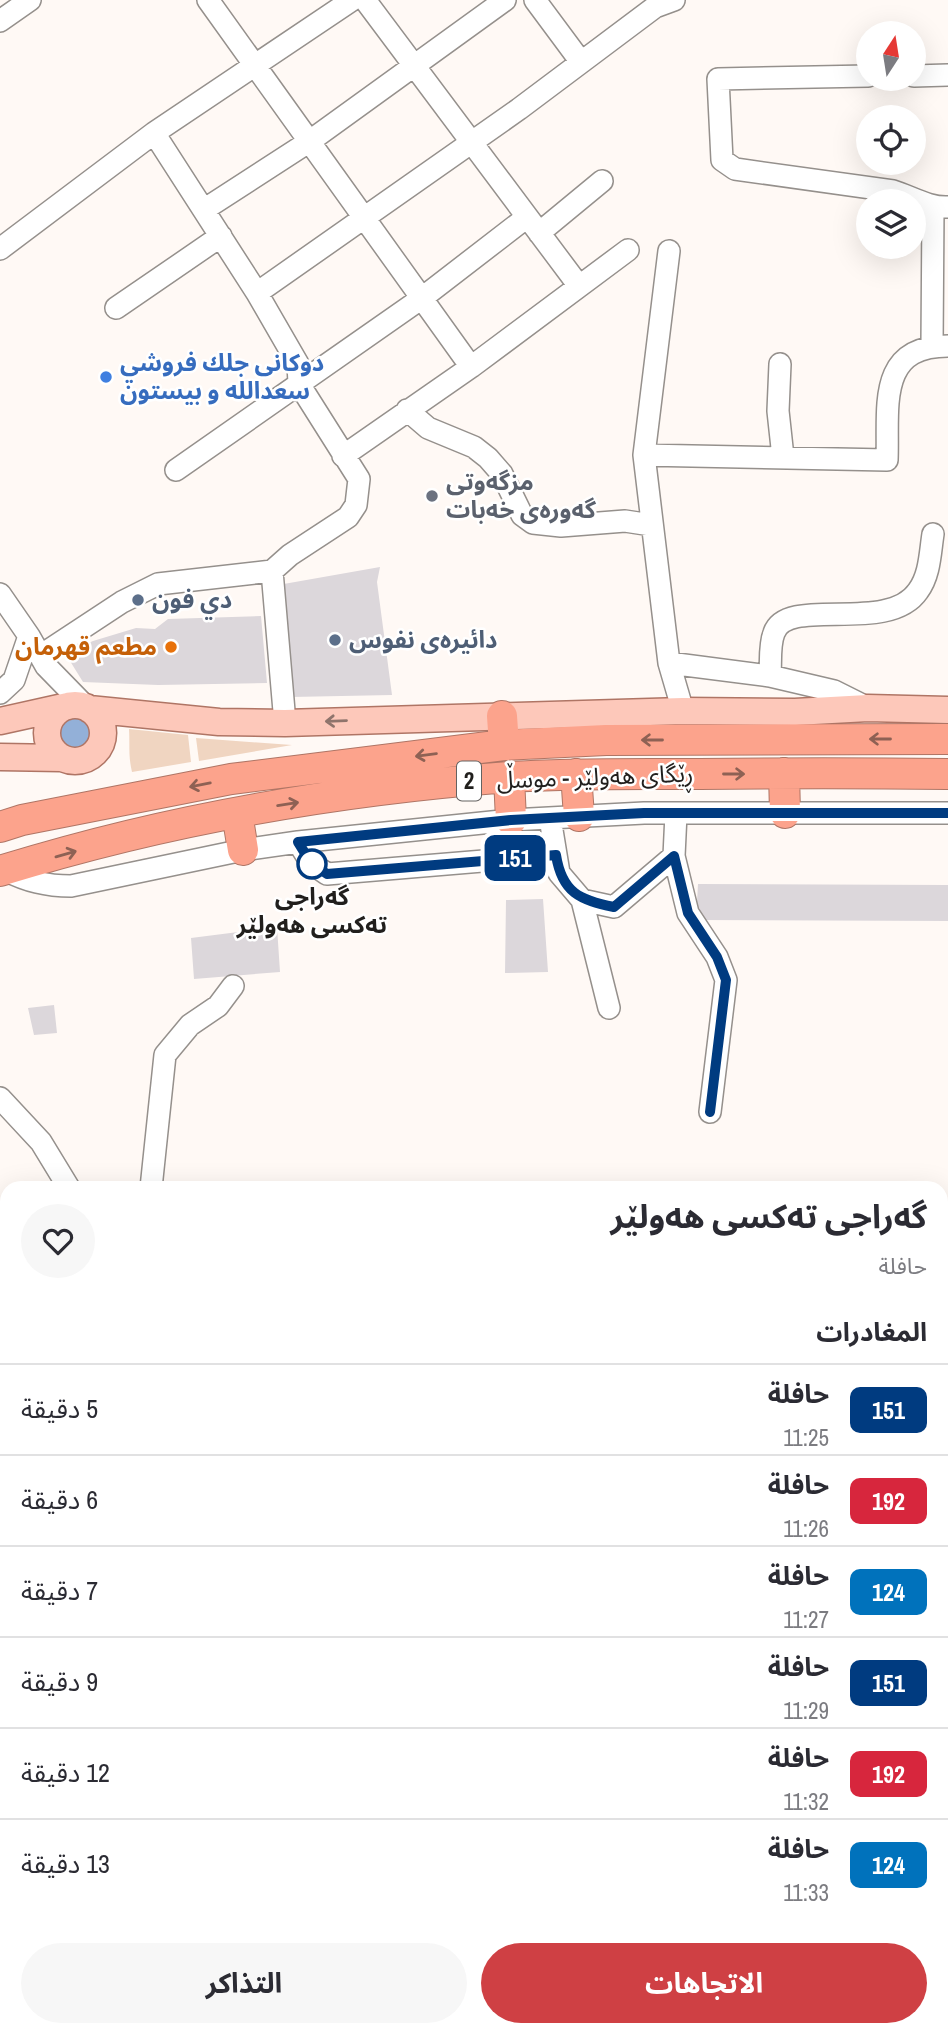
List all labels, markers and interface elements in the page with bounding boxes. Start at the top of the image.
north arrow [856,21,926,91]
map controls [856,21,926,259]
button: locate [856,105,926,175]
button: layers [856,189,926,259]
place label: دوكانى جلك فروشي سعدالله و بيستون [120,346,324,406]
marker: دوكانى جلك فروشي سعدالله و بيستون [98,369,114,385]
place label: مزگەوتى گەورەى خەبات [446,465,597,525]
marker: مزگەوتى گەورەى خەبات [424,488,440,504]
place label: دي فون [152,583,232,620]
marker: دي فون [130,592,146,608]
place label: دائیرەی نفوس [349,623,497,655]
place label: مطعم قهرمان [15,630,157,664]
marker: دائیرەی نفوس [327,632,343,648]
marker: مطعم قهرمان [163,639,179,655]
one-way arrow [325,715,348,728]
one-way arrow [869,732,892,746]
one-way arrow [641,733,664,747]
one-way arrow [415,749,437,762]
street label: ڕێگای هەولێر - موسڵ [496,756,694,801]
road number: 2 [457,762,481,800]
one-way arrow [722,767,745,781]
one-way arrow [189,779,212,793]
one-way arrow [276,798,299,811]
line badge: 151 [475,835,555,881]
text: 151 [499,842,531,874]
one-way arrow [55,846,77,859]
marker: گەراجی تەکسی هەولێر [297,849,327,879]
place label: گەراجی تەکسی هەولێر [236,880,388,940]
text: گەراجی تەکسی هەولێر [610,1194,927,1238]
button: heart [21,1204,95,1278]
text: حافلة [878,1250,927,1281]
text: المغادرات [816,1314,927,1349]
text: حافلة [768,1376,829,1411]
text: 5 دقيقة [21,1391,98,1426]
text: 151 [872,1394,905,1426]
text: 11:25 [783,1422,829,1453]
text: حافلة [768,1467,829,1502]
text: 6 دقيقة [21,1482,98,1517]
text: 192 [872,1485,905,1517]
text: 11:26 [783,1513,829,1544]
text: حافلة [768,1558,829,1593]
text: 7 دقيقة [21,1573,98,1608]
text: 124 [872,1576,905,1608]
text: 11:27 [783,1604,829,1635]
text: حافلة [768,1649,829,1684]
text: 9 دقيقة [21,1664,98,1699]
text: 151 [872,1667,905,1699]
text: 11:29 [783,1695,829,1726]
text: حافلة [768,1740,829,1775]
text: 12 دقيقة [21,1755,110,1790]
text: 192 [872,1758,905,1790]
text: 11:32 [783,1786,829,1817]
text: حافلة [768,1831,829,1866]
text: 13 دقيقة [21,1846,110,1881]
text: 124 [872,1849,905,1881]
text: 11:33 [783,1877,829,1908]
button: التذاكر [21,1943,467,2023]
button: الاتجاهات [481,1943,927,2023]

